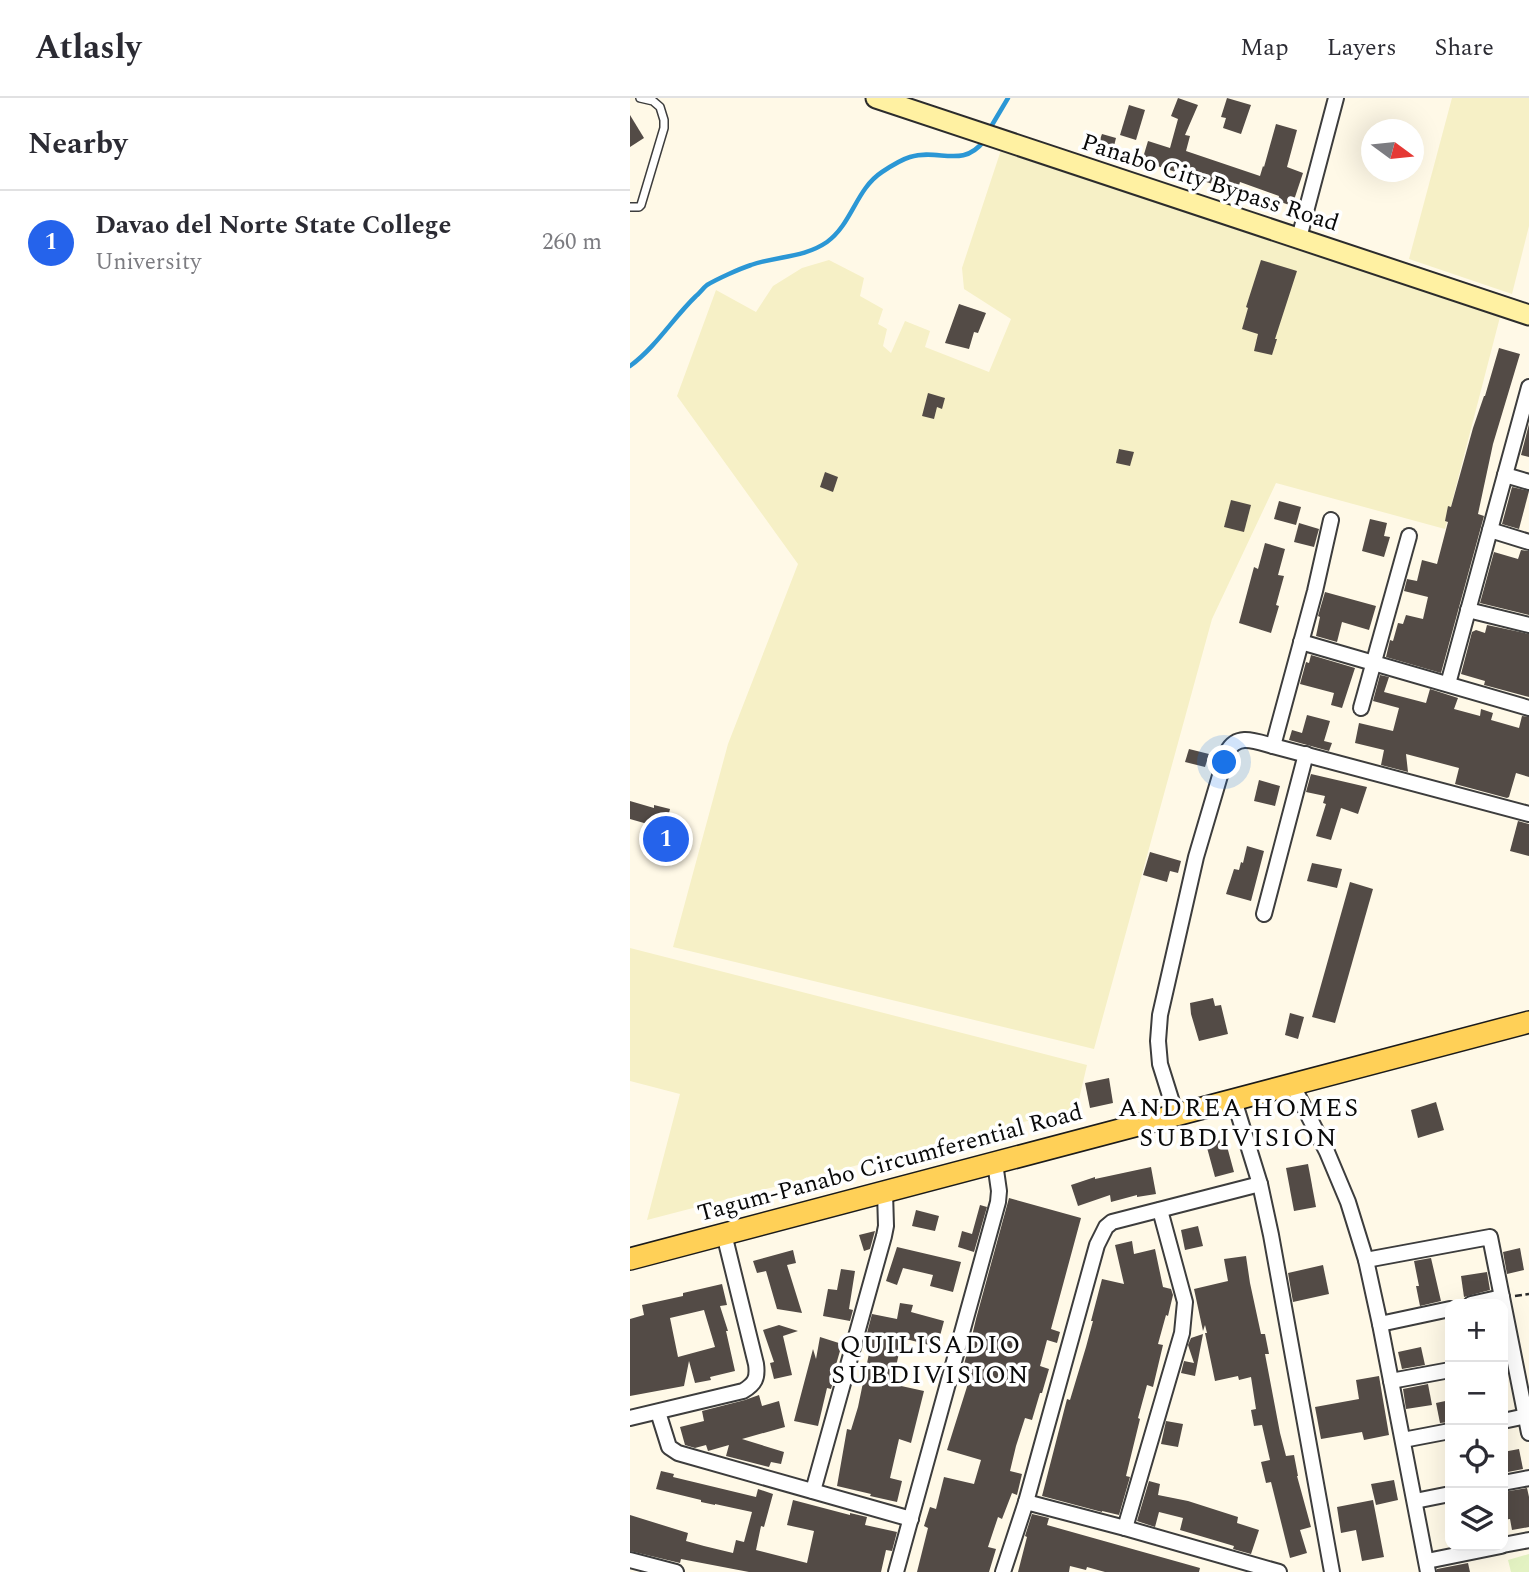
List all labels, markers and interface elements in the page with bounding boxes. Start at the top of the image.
text: Atlasly [35,23,141,73]
text: Map [1240,30,1289,66]
text: Layers [1327,30,1397,66]
text: Share [1435,30,1494,66]
north arrow [1361,119,1424,182]
text: Nearby [28,121,127,167]
street label: Panabo City Bypass Road [1077,124,1343,242]
text: Davao del Norte State College [95,205,451,245]
text: 1 [45,225,57,260]
text: 260 m [542,225,602,260]
text: University [95,245,201,280]
your location [1207,745,1241,779]
pin: 1 [643,813,689,865]
district label: ANDREA HOMES SUBDIVISION [1118,1088,1360,1158]
street label: Tagum-Panabo Circumferential Road [693,1094,1087,1232]
map controls [1445,1299,1508,1551]
button: + [1445,1299,1508,1362]
district label: QUILISADIO SUBDIVISION [831,1325,1031,1395]
button: − [1445,1362,1508,1425]
button: locate [1445,1425,1508,1488]
button: layers [1445,1488,1508,1551]

